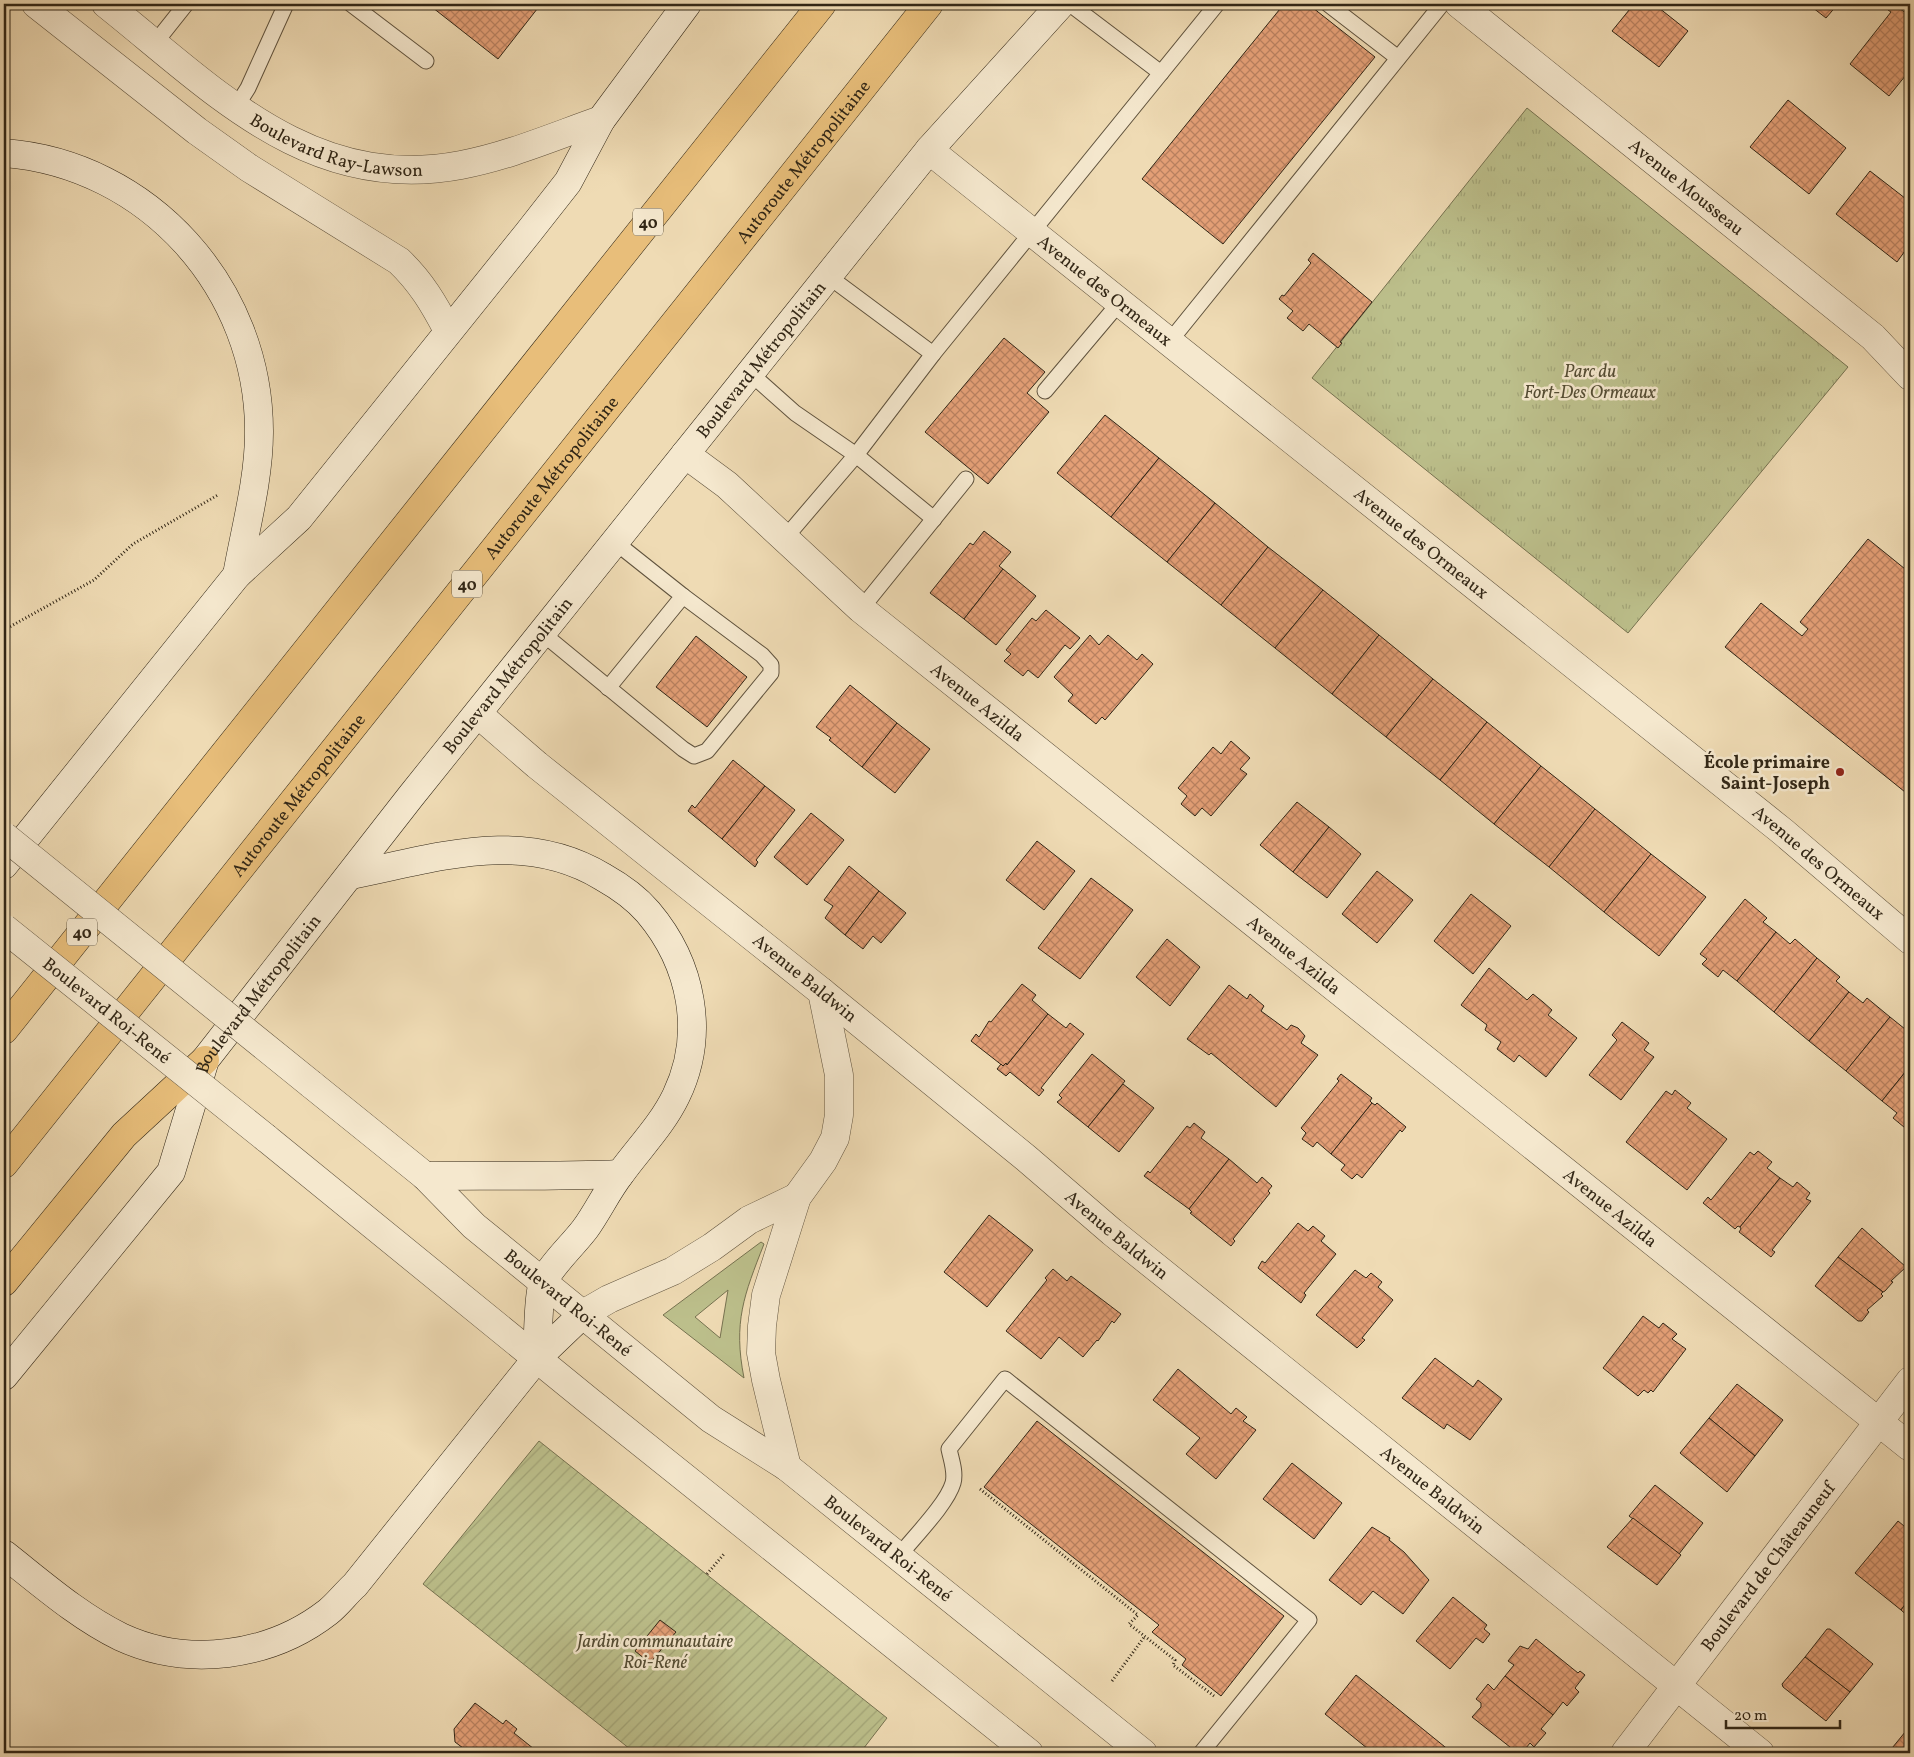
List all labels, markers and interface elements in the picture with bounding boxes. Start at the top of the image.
street label: Autoroute Métropolitaine [731,76,877,250]
street label: Boulevard Ray-Lawson [244,109,424,184]
street label: Avenue Mousseau [1623,134,1749,242]
road number: 40 [633,208,663,236]
street label: Avenue des Ormeaux [1031,230,1177,353]
street label: Boulevard Métropolitain [691,276,833,444]
park label: Parc du Fort-Des Ormeaux [1524,360,1657,406]
street label: Autoroute Métropolitaine [480,391,626,566]
street label: Avenue des Ormeaux [1348,483,1493,606]
road number: 40 [452,570,482,598]
street label: Boulevard Métropolitain [438,592,580,760]
street label: Avenue Azilda [924,658,1029,749]
street label: Autoroute Métropolitaine [226,709,372,883]
place label: École primaire Saint-Joseph [1704,751,1830,797]
marker: École primaire Saint-Joseph [1834,766,1846,778]
street label: Avenue des Ormeaux [1746,801,1889,927]
street label: Boulevard Métropolitain [191,910,328,1077]
street label: Avenue Azilda [1241,911,1346,1002]
road number: 40 [67,919,97,946]
street label: Avenue Baldwin [746,929,862,1029]
street label: Boulevard Roi-René [36,952,176,1071]
street label: Avenue Azilda [1557,1163,1662,1254]
street label: Avenue Baldwin [1058,1185,1173,1287]
street label: Boulevard Roi-René [498,1244,637,1364]
street label: Avenue Baldwin [1374,1441,1490,1541]
street label: Boulevard de Châteauneuf [1696,1476,1843,1657]
street label: Boulevard Roi-René [818,1490,957,1609]
park label: Jardin communautaire Roi-René [575,1630,733,1676]
scale bar [1726,1697,1840,1729]
text: 20 m [1734,1706,1767,1727]

